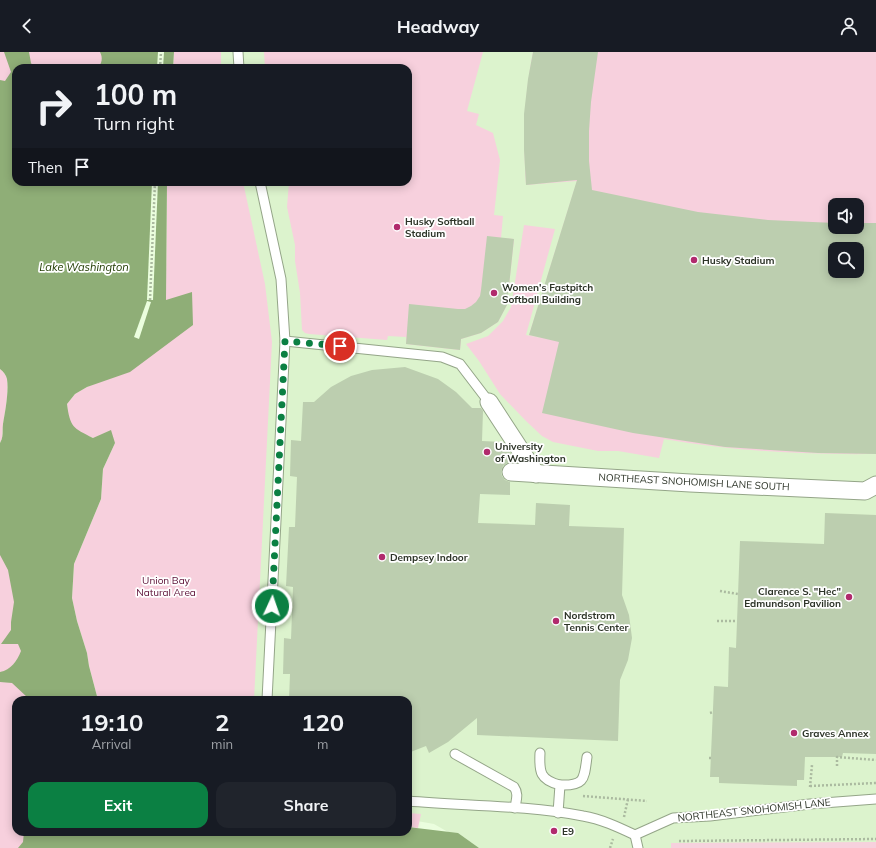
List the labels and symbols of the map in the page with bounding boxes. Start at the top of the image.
place label: Husky Softball Stadium [405,215,474,240]
marker: Husky Softball Stadium [392,222,402,232]
place label: Husky Stadium [702,254,774,267]
marker: Husky Stadium [689,255,699,265]
water label: Lake Washington [39,260,129,274]
place label: Women's Fastpitch Softball Building [502,281,593,306]
marker: Women's Fastpitch Softball Building [489,288,499,298]
pin [323,329,357,363]
place label: University of Washington [495,440,566,465]
marker: University of Washington [482,447,492,457]
street label: NORTHEAST SNOHOMISH LANE SOUTH [598,471,790,493]
place label: Dempsey Indoor [390,551,468,564]
marker: Dempsey Indoor [377,552,387,562]
park label: Union Bay Natural Area [136,574,196,599]
position arrow [251,585,293,627]
place label: Clarence S. "Hec" Edmundson Pavilion [744,585,841,610]
marker: Clarence S. "Hec" Edmundson Pavilion [844,592,854,602]
place label: Nordstrom Tennis Center [564,609,629,634]
marker: Nordstrom Tennis Center [551,616,561,626]
place label: Graves Annex [802,727,869,740]
marker: Graves Annex [789,728,799,738]
street label: NORTHEAST SNOHOMISH LANE [677,795,831,825]
place label: E9 [562,825,574,838]
marker: E9 [549,826,559,836]

